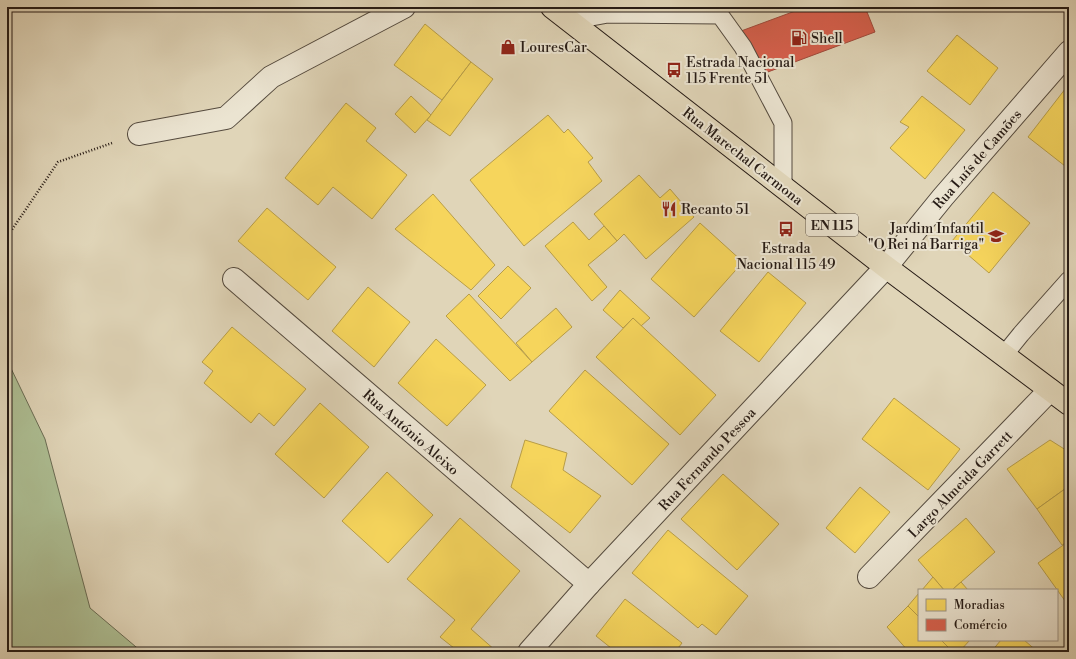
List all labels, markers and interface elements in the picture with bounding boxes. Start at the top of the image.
fuel station icon: Shell [790,29,808,47]
place label: Shell [811,30,843,48]
shop icon: LouresCar [499,38,517,56]
place label: LouresCar [520,39,587,57]
place label: Estrada Nacional 115 Frente 51 [686,54,794,88]
bus stop icon: Estrada Nacional 115 Frente 51 [665,61,683,79]
street label: Rua Marechal Carmona [678,104,807,210]
street label: Rua Luís de Camões [929,106,1026,213]
restaurant icon: Recanto 51 [660,200,678,218]
place label: Recanto 51 [681,201,749,219]
road number: EN 115 [806,214,858,236]
bus stop icon: Estrada Nacional 115 49 [777,220,795,238]
place label: Jardim Infantil "O Rei na Barriga" [868,220,984,254]
school or university icon: Jardim Infantil "O Rei na Barriga" [987,227,1005,245]
place label: Estrada Nacional 115 49 [736,240,836,274]
street label: Rua António Aleixo [358,386,462,480]
street label: Rua Fernando Pessoa [655,404,761,515]
street label: Largo Almeida Garrett [905,427,1017,542]
legend [918,589,1058,641]
text: Moradias [954,598,1005,613]
text: Comércio [954,618,1008,633]

